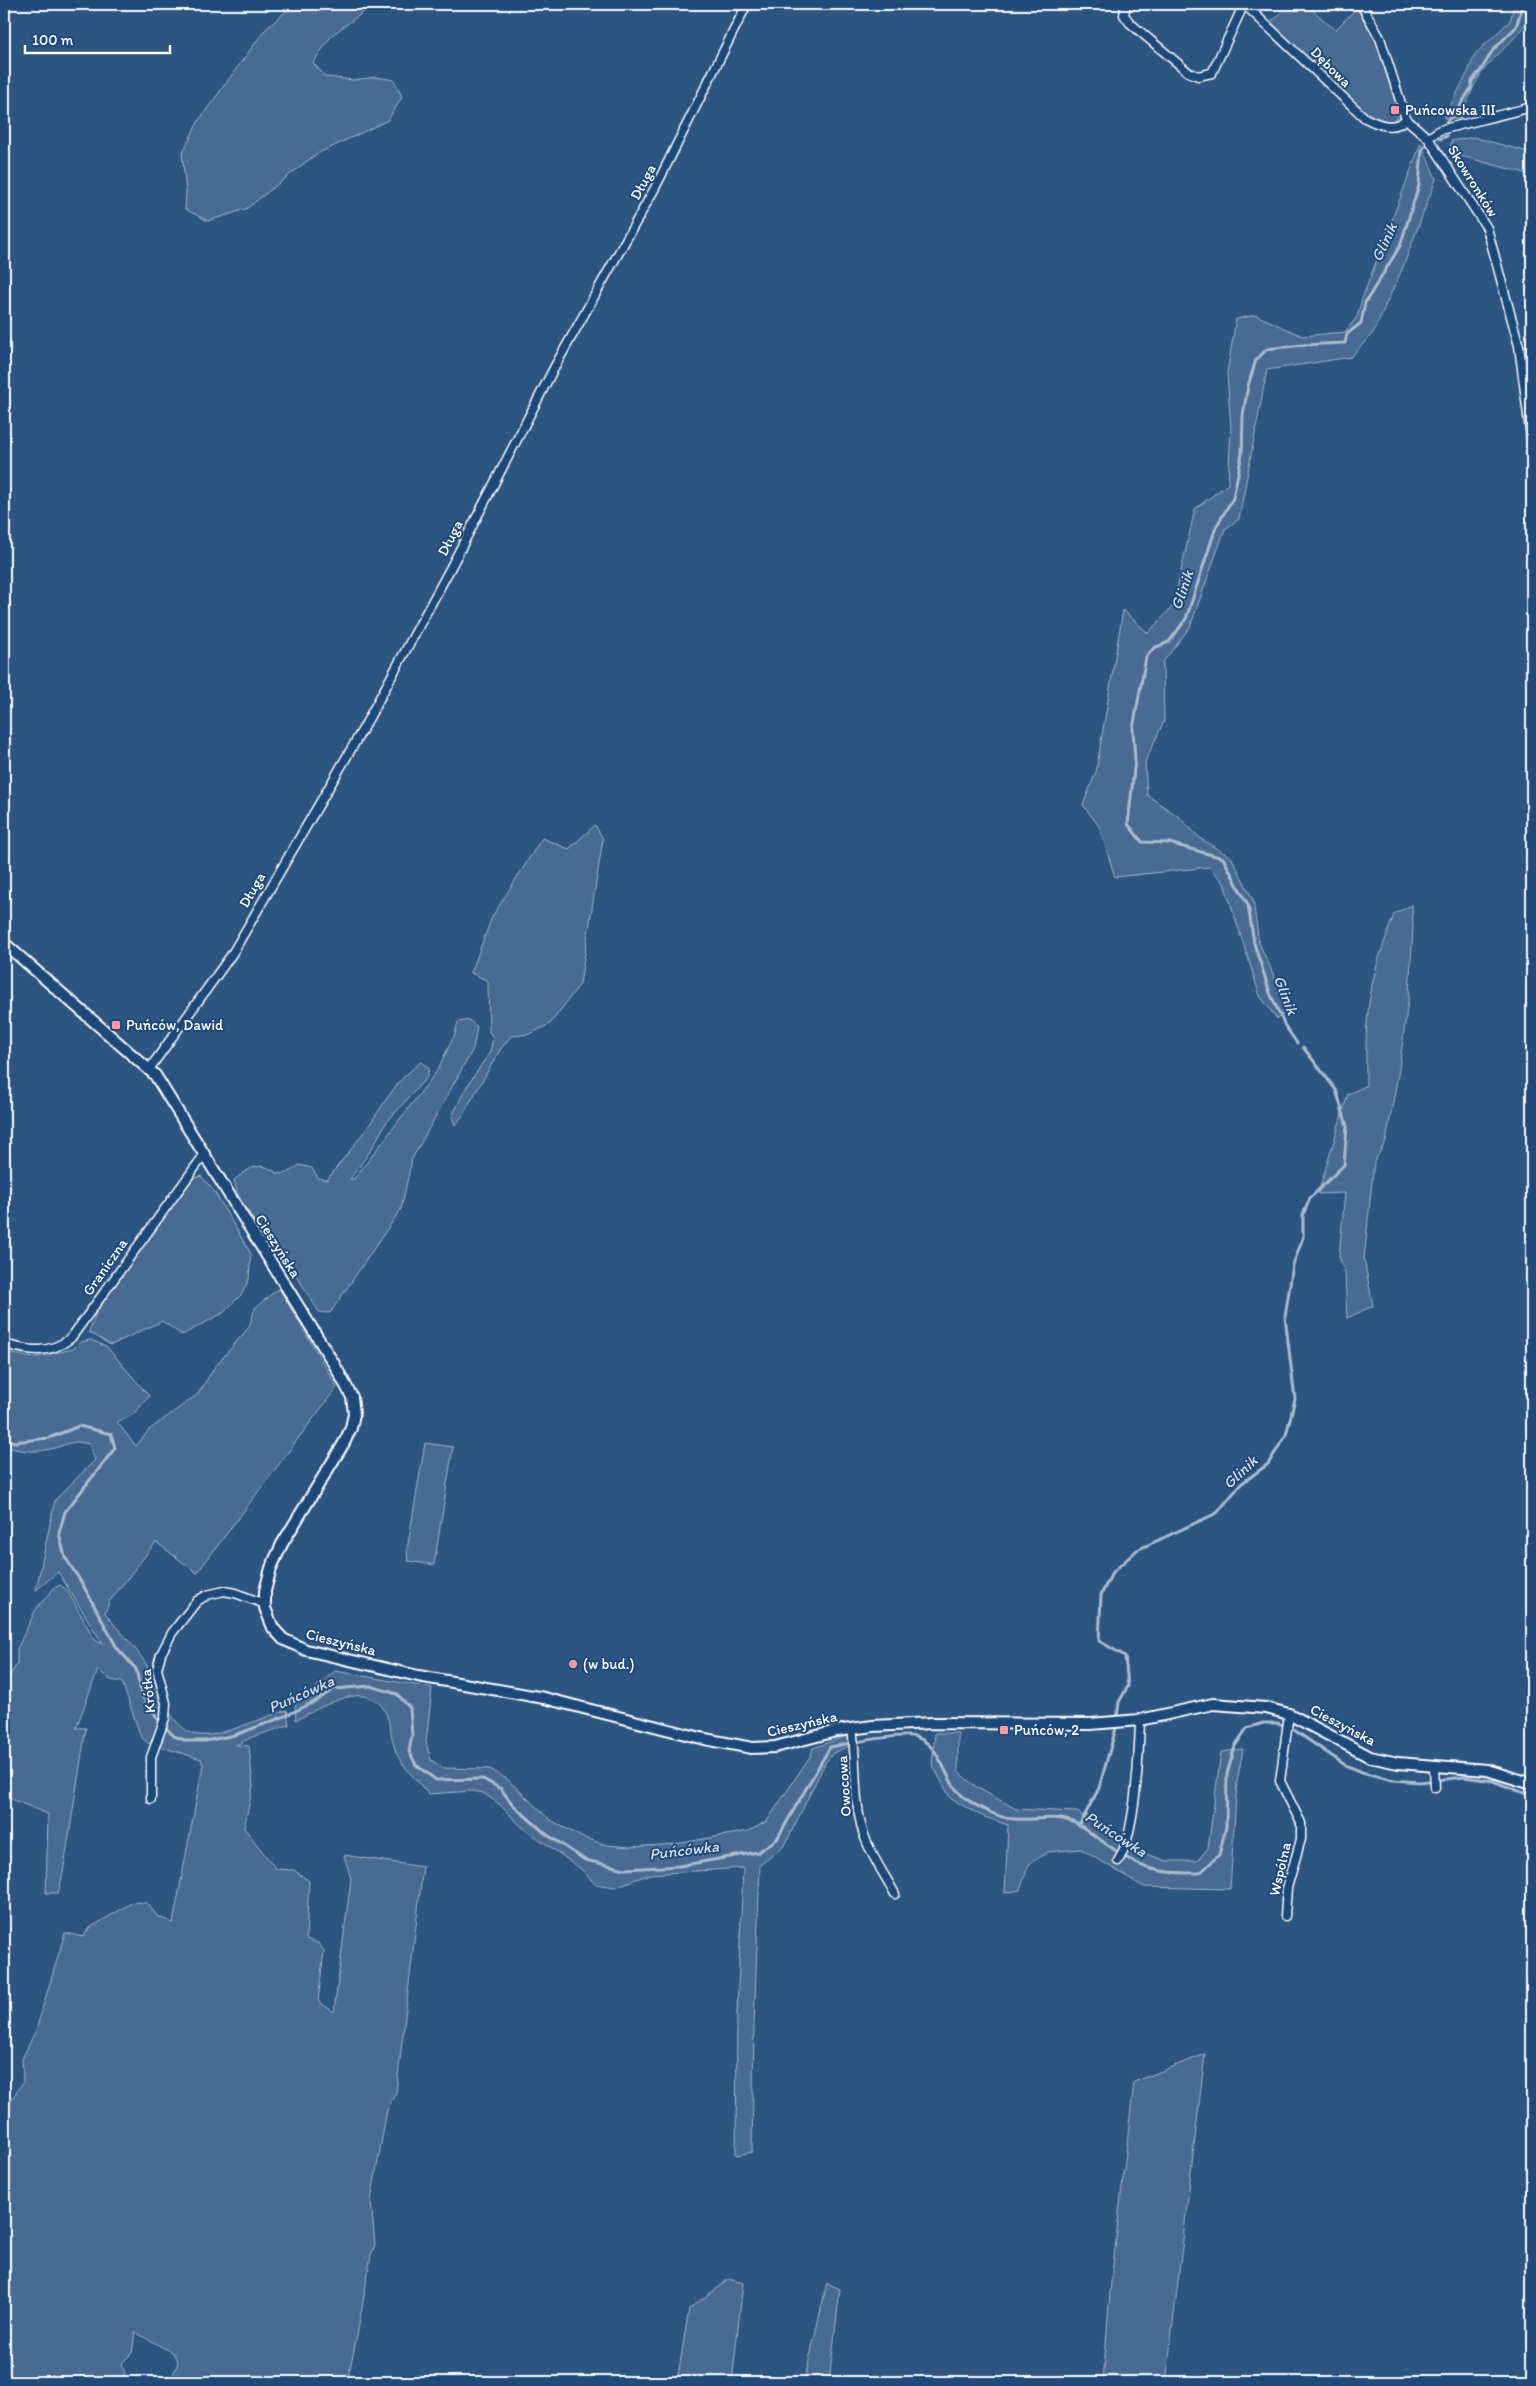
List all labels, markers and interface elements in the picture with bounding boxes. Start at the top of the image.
scale bar [25,22,170,54]
text: 100 m [32,31,74,49]
street label: Dębowa [1307,43,1356,92]
place label: Puńcowska III [1405,101,1496,119]
marker: Puńcowska III [1389,104,1401,116]
street label: Skowronków [1444,142,1502,220]
street label: Długa [626,161,660,203]
water label: Glinik [1367,219,1401,264]
street label: Długa [433,517,467,559]
water label: Glinik [1166,567,1198,612]
street label: Długa [235,869,270,911]
water label: Glinik [1270,973,1302,1018]
place label: Puńców, Dawid [126,1016,224,1034]
marker: Puńców, Dawid [110,1019,122,1031]
street label: Cieszyńska [251,1211,305,1281]
street label: Graniczna [79,1235,131,1299]
water label: Glinik [1219,1451,1262,1493]
street label: Cieszyńska [304,1625,378,1659]
place label: (w bud.) [583,1655,634,1673]
marker: (w bud.) [567,1658,579,1670]
street label: Krótka [137,1668,159,1714]
water label: Puńcówka [265,1671,338,1717]
street label: Cieszyńska [1307,1700,1379,1750]
street label: Cieszyńska [765,1707,839,1741]
place label: Puńców, 2 [1014,1721,1079,1739]
marker: Puńców, 2 [998,1724,1010,1736]
street label: Owocowa [833,1755,855,1817]
water label: Puńcówka [1082,1807,1151,1862]
water label: Puńcówka [648,1836,721,1864]
street label: Wspólna [1265,1840,1295,1898]

